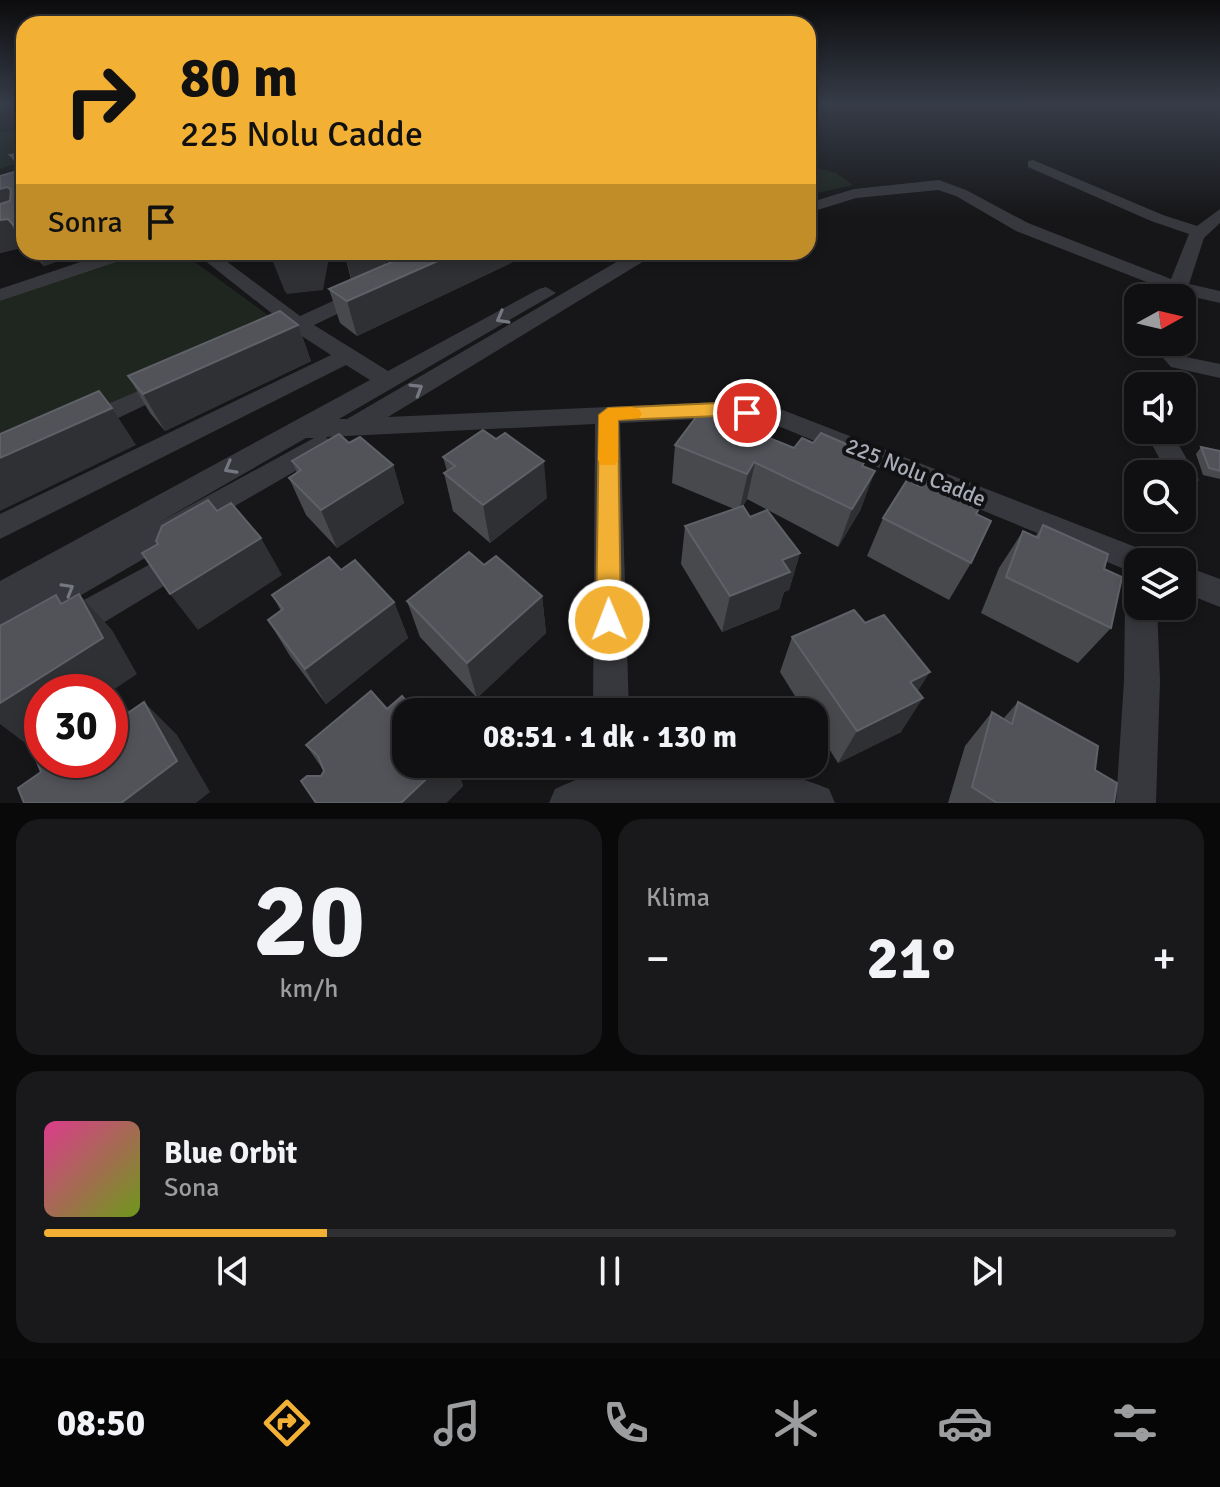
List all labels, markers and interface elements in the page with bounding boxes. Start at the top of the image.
text: 80 m [180,43,298,112]
icon: right [48,48,152,152]
text: 225 Nolu Cadde [180,112,423,157]
icon: arrive [139,200,183,244]
text: Sonra [48,204,123,241]
north arrow [1124,284,1196,356]
map controls [1124,284,1196,620]
one-way arrow [496,308,510,324]
button: sound [1124,372,1196,444]
pin [713,379,781,447]
one-way arrow [408,383,423,398]
icon: arrive [725,391,769,435]
street label: 225 Nolu Cadde [842,432,990,512]
one-way arrow [224,459,238,474]
button: search [1124,460,1196,532]
button: layers [1124,548,1196,620]
position arrow [567,578,651,662]
one-way arrow [60,583,74,598]
speed limit sign: 30 [24,674,128,778]
text: 08:51 · 1 dk · 130 m [483,719,737,756]
text: 20 [253,857,365,985]
text: Klima [646,882,710,914]
text: 21° [867,922,955,996]
text: − [646,932,670,986]
text: + [1152,932,1176,986]
text: km/h [280,973,338,1005]
text: Blue Orbit [164,1135,297,1172]
text: Sona [164,1172,219,1204]
icon: previous [211,1249,255,1293]
icon: pause [588,1249,632,1293]
icon: next [965,1249,1009,1293]
icon: directions [259,1395,315,1451]
icon: music [429,1395,485,1451]
icon: phone [598,1395,654,1451]
icon: climate [768,1395,824,1451]
icon: car [937,1395,993,1451]
icon: filters [1107,1395,1163,1451]
text: 08:50 [57,1401,145,1446]

